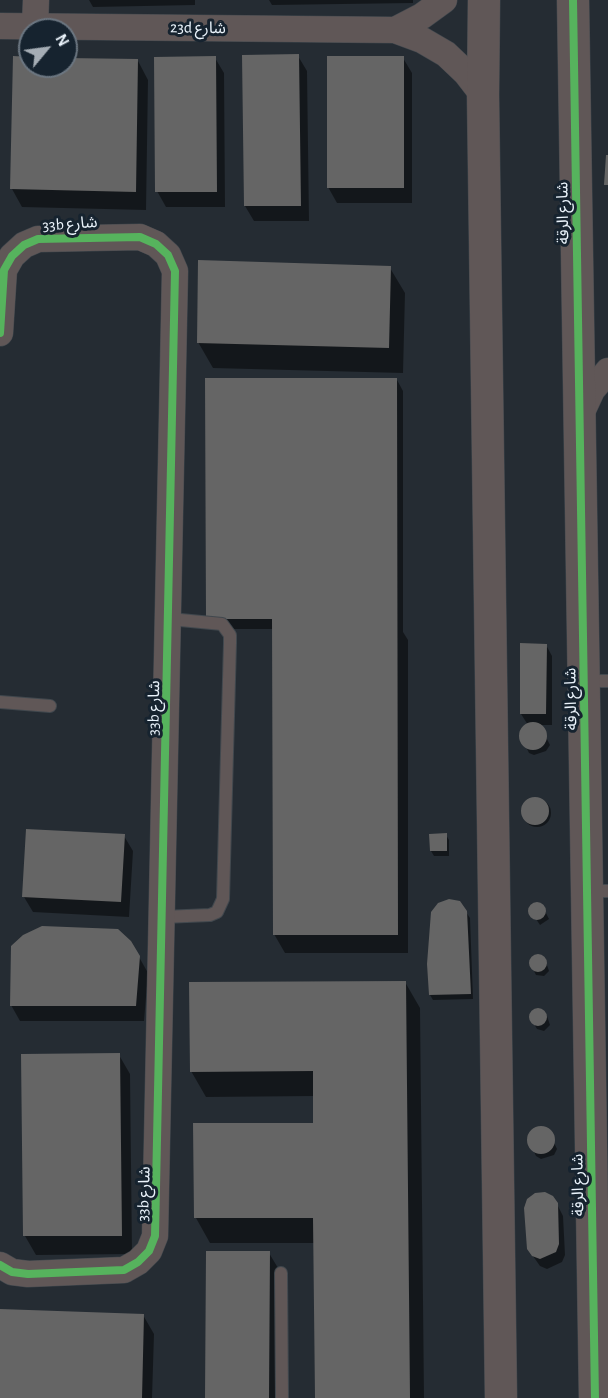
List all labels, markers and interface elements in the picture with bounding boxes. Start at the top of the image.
north arrow [18,18,78,78]
street label: 23d شارع [170,18,226,38]
text: N [52,31,72,49]
street label: شارع الرقة [553,182,573,244]
street label: 33b شارع [42,212,98,236]
street label: شارع الرقة [561,668,581,730]
street label: 33b شارع [144,680,164,736]
street label: شارع الرقة [568,1154,588,1216]
street label: 33b شارع [133,1166,155,1222]

